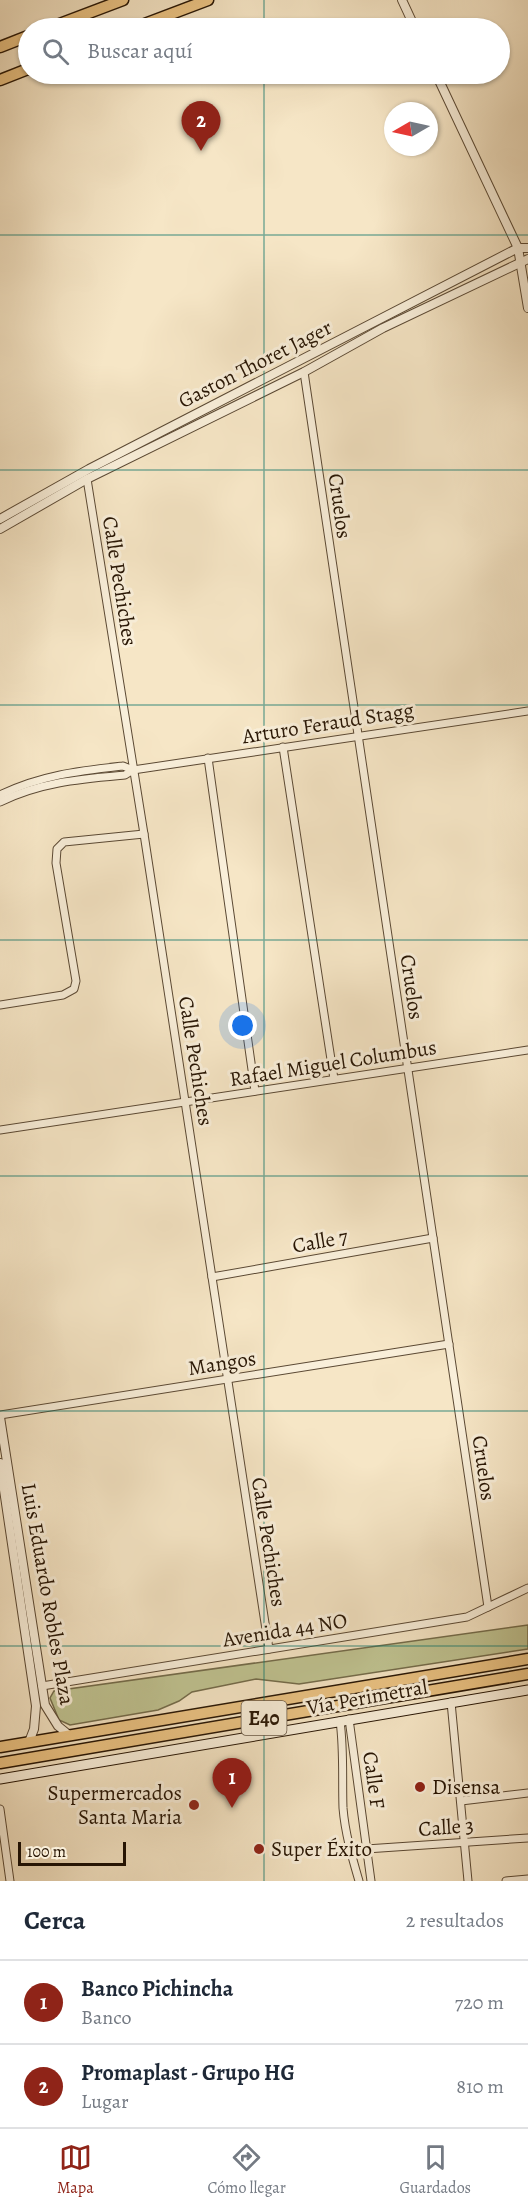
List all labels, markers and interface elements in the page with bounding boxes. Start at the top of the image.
search box [18,18,510,84]
icon: search [39,35,72,68]
text: Buscar aquí [87,36,193,66]
pin: 2 [182,102,220,151]
north arrow [384,102,438,156]
street label: Gaston Thoret Jager [174,313,336,415]
street label: Cruelos [322,472,358,540]
street label: Calle Pechiches [96,514,144,648]
street label: Arturo Feraud Stagg [239,696,416,751]
street label: Cruelos [394,953,430,1021]
street label: Calle Pechiches [172,994,220,1128]
your location [228,1011,257,1040]
street label: Rafael Miguel Columbus [228,1033,438,1093]
street label: Calle 7 [290,1222,350,1260]
street label: Mangos [186,1344,258,1382]
street label: Cruelos [466,1434,502,1502]
street label: Calle Pechiches [245,1475,293,1609]
street label: Luis Eduardo Robles Plaza [15,1481,81,1707]
street label: Avenida 44 NO [220,1606,349,1654]
street label: Vía Perimetral [303,1673,430,1722]
road number: E40 [242,1701,286,1735]
street label: Calle F [356,1750,392,1811]
pin: 1 [212,1758,252,1808]
place label: Disensa [432,1773,500,1801]
place label: Supermercados Santa Maria [48,1779,182,1831]
marker: Disensa [413,1780,427,1794]
marker: Supermercados Santa Maria [187,1798,201,1812]
street label: Calle 3 [417,1811,475,1843]
place label: Super Éxito [271,1835,372,1863]
scale bar [18,1839,126,1866]
text: 100 m [27,1841,66,1863]
marker: Super Éxito [252,1842,266,1856]
text: Cerca [24,1903,86,1938]
text: 2 resultados [406,1907,504,1934]
text: Banco Pichincha [81,1974,233,2004]
text: 1 [40,1989,47,2016]
text: 720 m [455,1989,504,2016]
text: Banco [81,2004,131,2031]
text: Promaplast - Grupo HG [81,2058,295,2088]
text: 2 [39,2073,48,2100]
text: 810 m [456,2073,504,2100]
text: Lugar [81,2088,129,2115]
tab: Mapa [57,2141,94,2199]
tab: Cómo llegar [207,2141,286,2199]
tab: Guardados [400,2141,471,2199]

